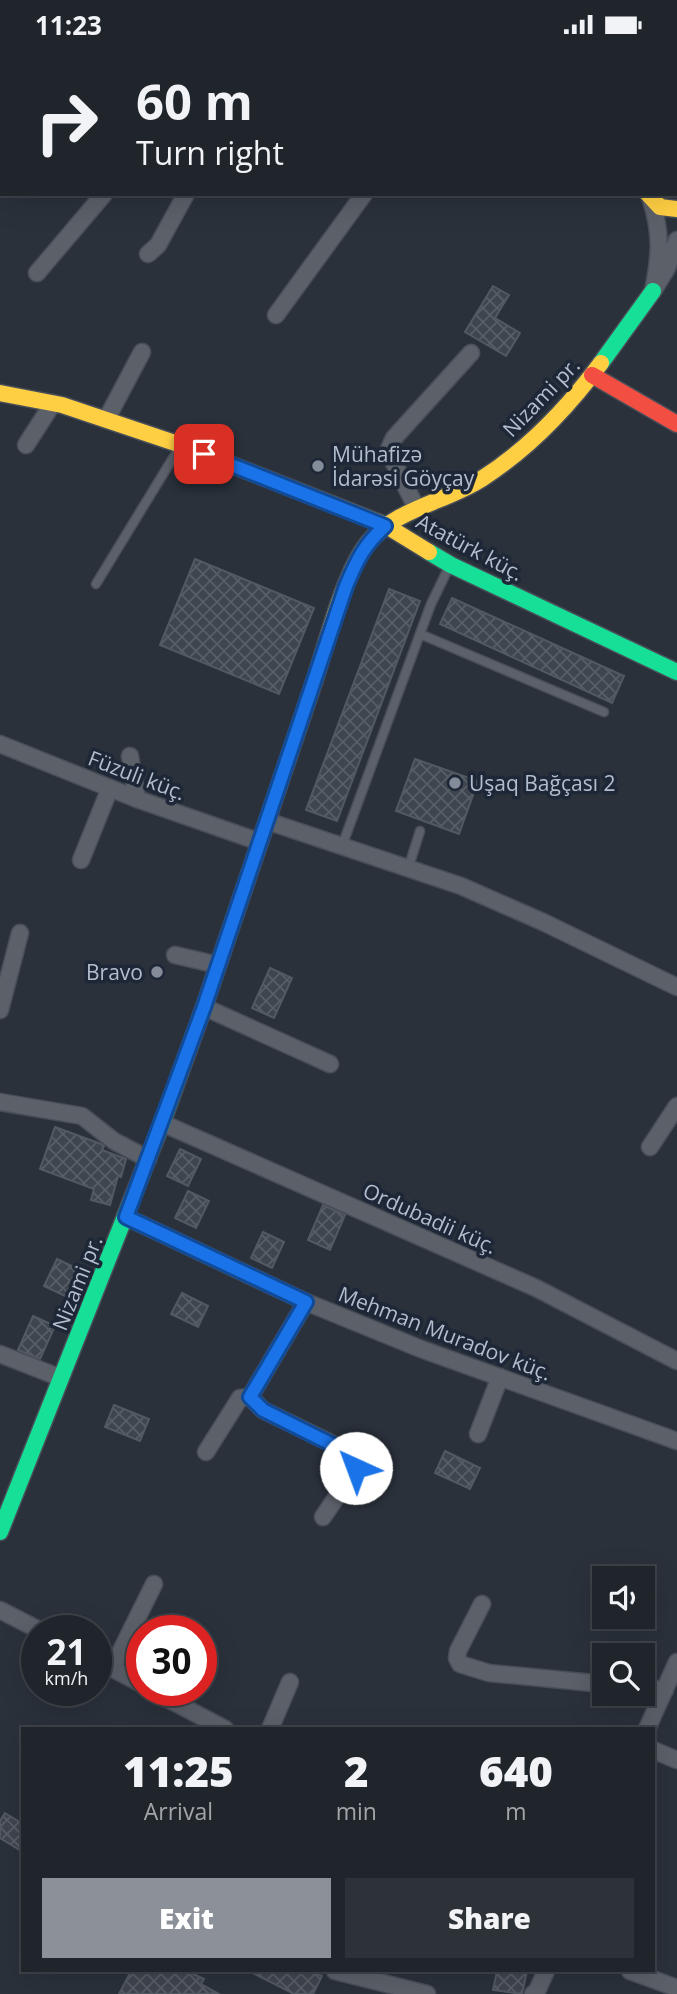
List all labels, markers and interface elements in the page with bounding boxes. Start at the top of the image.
text: 11:23 [35,7,102,43]
text: 60 m [136,68,253,134]
icon: right [21,77,112,168]
text: Turn right [136,131,284,174]
street label: Nizami pr. [496,351,586,443]
pin [174,424,234,484]
icon: arrive [185,435,223,473]
place label: Mühafizə İdarəsi Göyçay [332,440,475,492]
marker: Mühafizə İdarəsi Göyçay [310,458,326,474]
street label: Atatürk küç. [412,507,528,587]
street label: Füzuli küç. [84,744,190,806]
place label: Uşaq Bağçası 2 [469,769,615,797]
marker: Uşaq Bağçası 2 [447,775,463,791]
place label: Bravo [86,958,143,986]
marker: Bravo [149,964,165,980]
street label: Ordubadii küç. [359,1176,501,1260]
street label: Nizami pr. [45,1231,109,1335]
street label: Mehman Muradov küç. [335,1279,555,1387]
position arrow [319,1431,393,1505]
map controls [592,1566,655,1706]
button: sound [592,1566,655,1629]
speed limit sign: 30 [126,1615,217,1706]
text: 21 [46,1628,87,1675]
button: search [592,1643,655,1706]
text: km/h [45,1666,88,1690]
text: 11:25 [123,1742,234,1799]
text: 2 [344,1742,369,1799]
text: 640 [479,1742,553,1799]
text: Arrival [144,1795,213,1827]
text: min [336,1795,377,1827]
text: m [505,1795,527,1827]
button: Exit [42,1878,331,1958]
button: Share [345,1878,634,1958]

